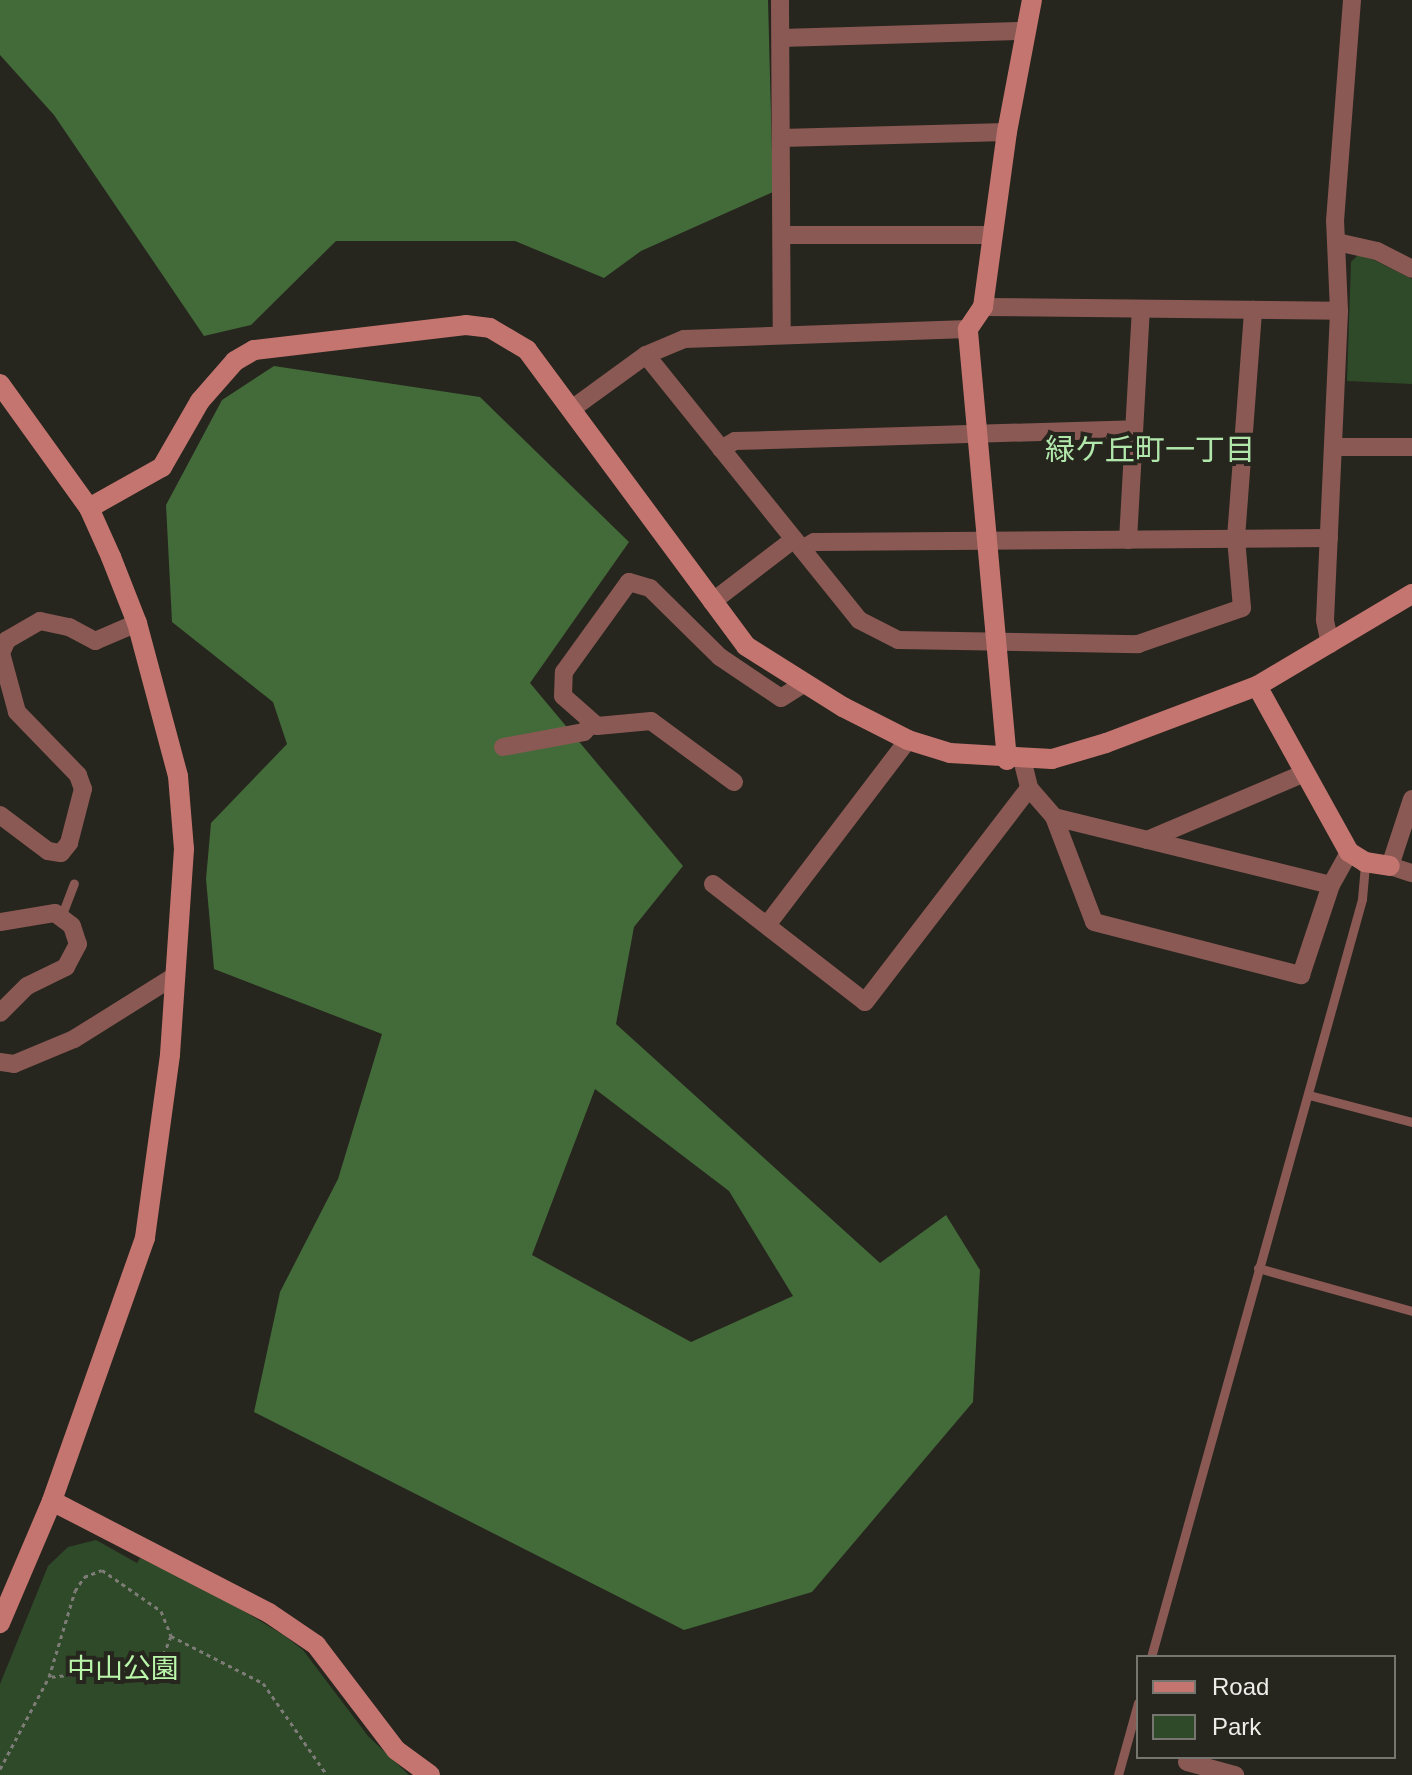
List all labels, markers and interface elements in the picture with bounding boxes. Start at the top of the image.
district label: 緑ケ丘町一丁目 [1045,432,1255,468]
park label: 中山公園 [67,1652,179,1686]
legend [1136,1655,1396,1759]
text: Road [1212,1673,1269,1700]
text: Park [1212,1713,1261,1740]

